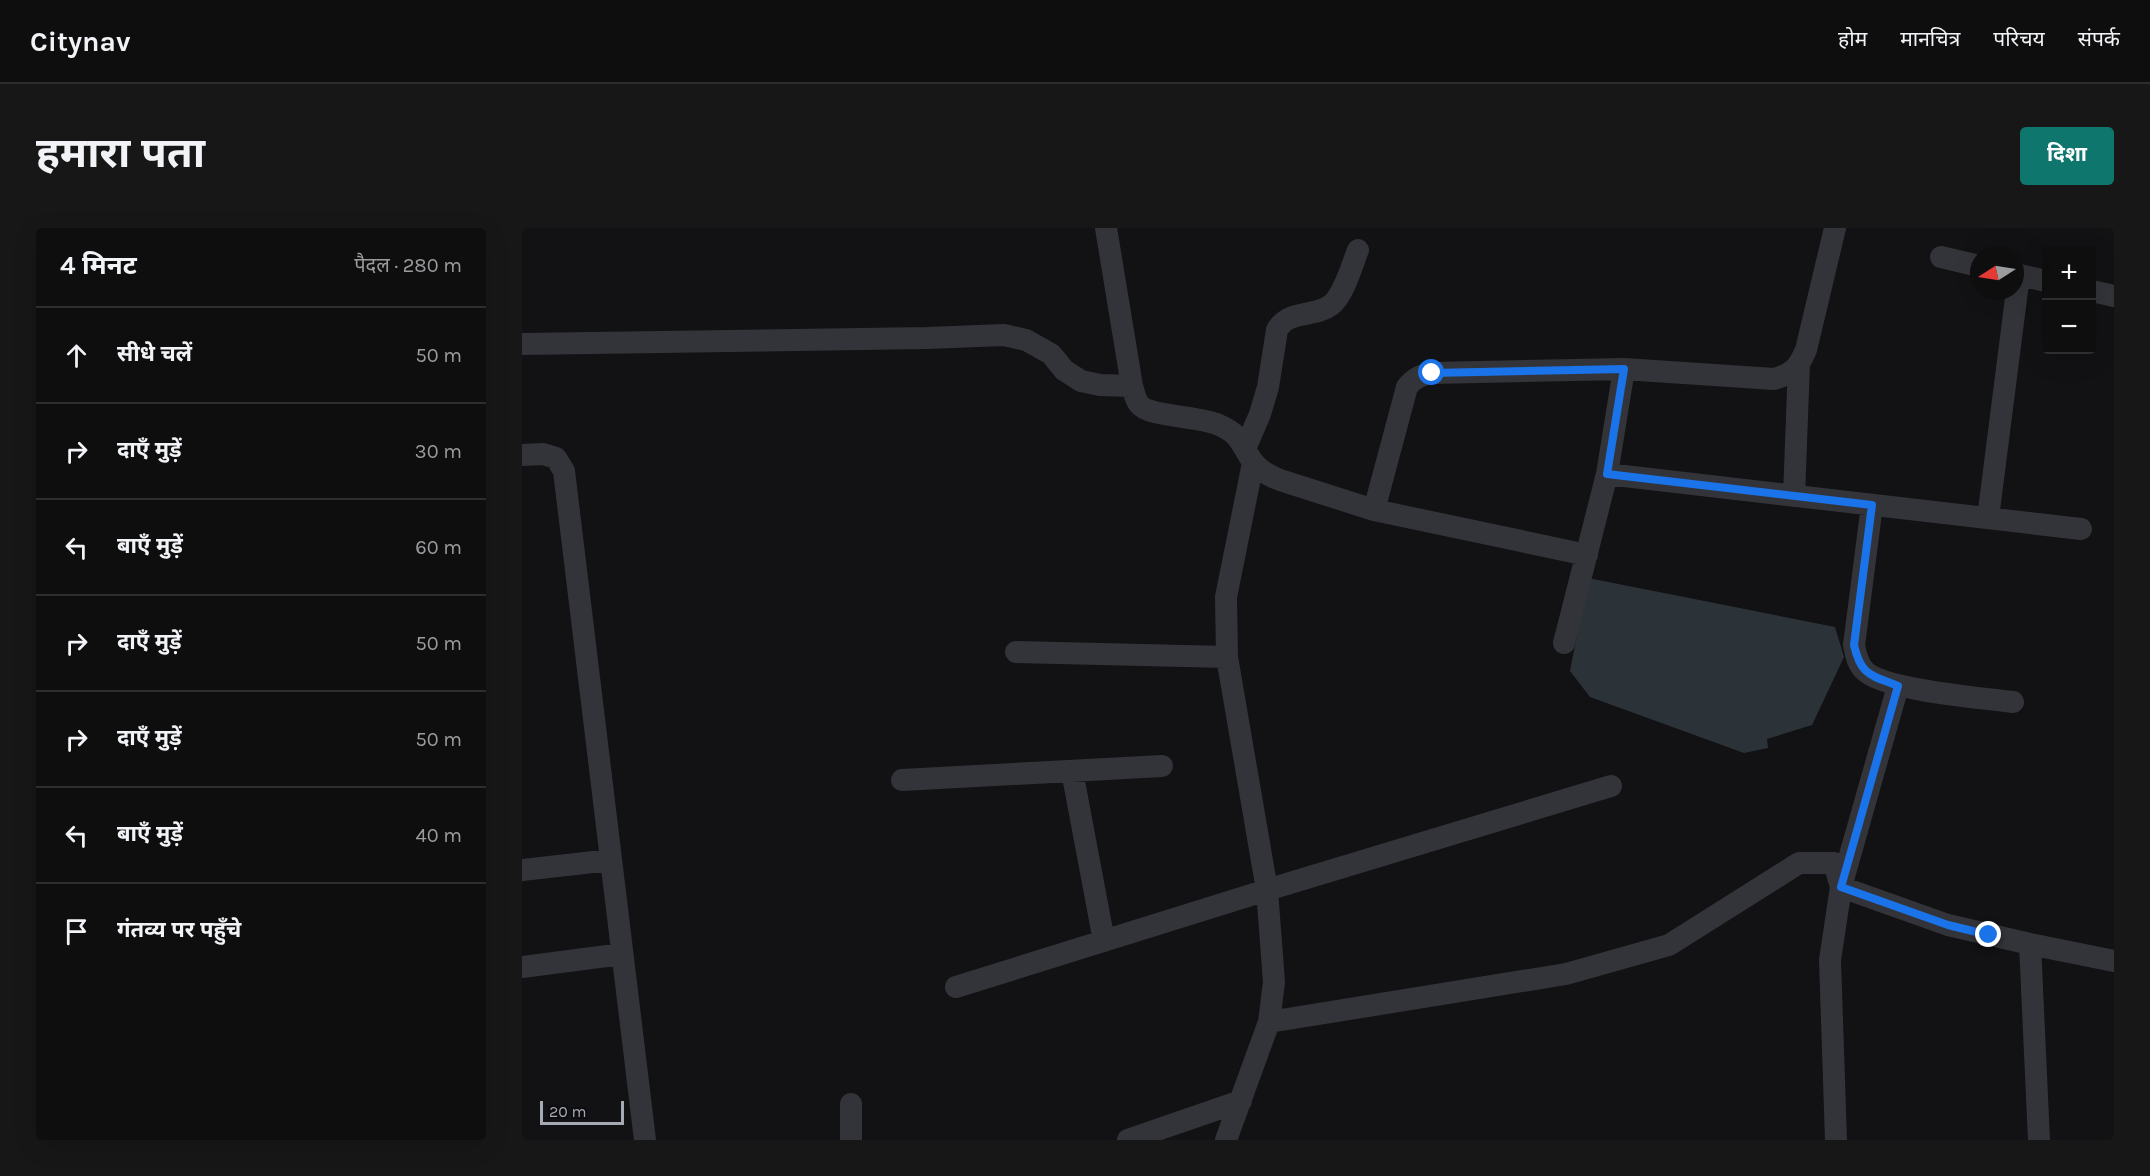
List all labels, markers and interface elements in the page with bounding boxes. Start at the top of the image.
text: Citynav [30,25,130,58]
text: होम [1838,27,1867,51]
text: मानचित्र [1900,27,1960,51]
text: परिचय [1993,27,2045,51]
text: संपर्क [2078,27,2120,51]
button: दिशा [2020,127,2114,185]
text: हमारा पता [36,128,205,178]
north arrow [1970,246,2024,300]
map controls [2042,246,2096,354]
button: + [2042,246,2096,300]
text: 4 मिनट [60,250,137,281]
text: पैदल · 280 m [354,254,462,277]
button: − [2042,300,2096,354]
icon: ahead [60,339,93,372]
text: सीधे चलें [117,341,192,367]
text: 50 m [415,344,462,367]
route start [1418,359,1444,385]
icon: right [60,435,93,468]
text: दाएँ मुड़ें [117,437,182,463]
text: 30 m [415,440,462,463]
icon: left [60,531,93,564]
text: बाएँ मुड़ें [117,533,183,559]
text: 60 m [415,536,462,559]
icon: right [60,627,93,660]
text: दाएँ मुड़ें [117,629,182,655]
text: 50 m [415,632,462,655]
icon: right [60,723,93,756]
text: दाएँ मुड़ें [117,725,182,751]
text: 50 m [415,728,462,751]
icon: left [60,819,93,852]
text: बाएँ मुड़ें [117,821,183,847]
text: 40 m [416,824,462,847]
icon: arrive [60,915,93,948]
text: गंतव्य पर पहुँचे [117,917,241,943]
route end [1975,921,2001,947]
scale bar [540,1098,624,1126]
text: 20 m [549,1102,587,1121]

